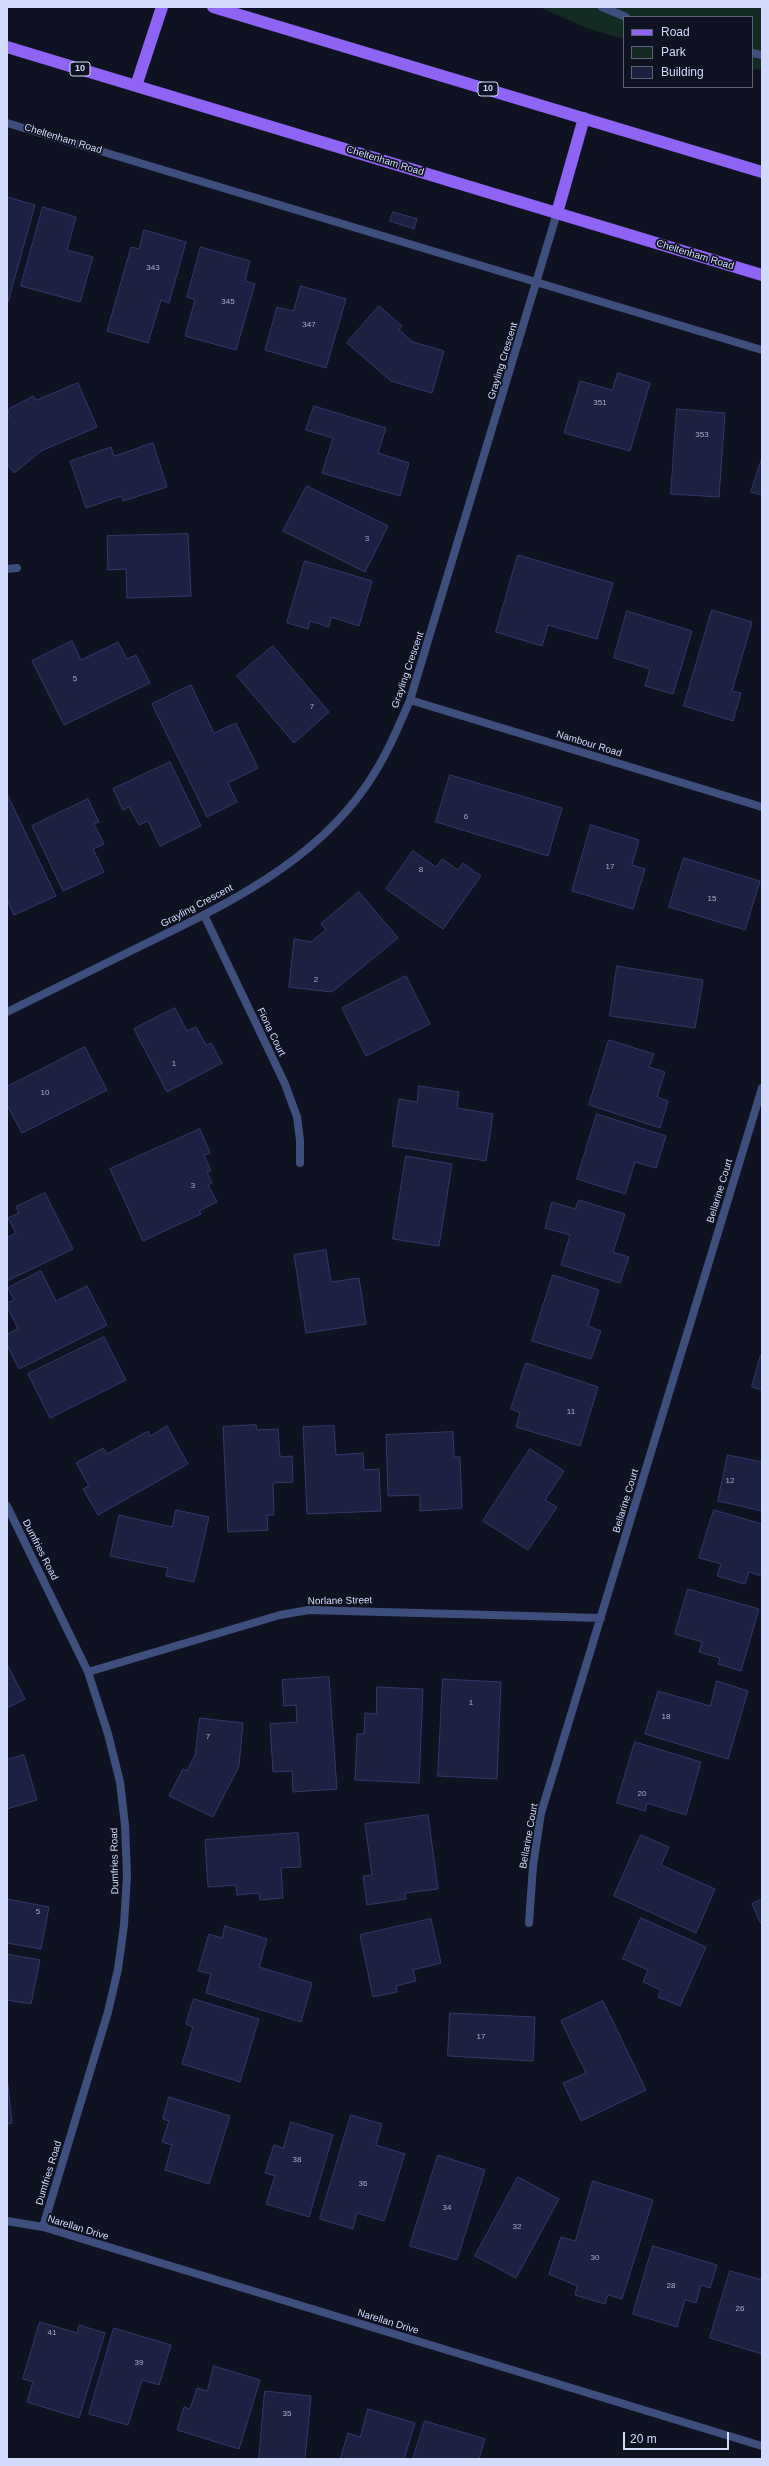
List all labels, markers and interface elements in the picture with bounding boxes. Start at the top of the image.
legend [623,16,753,88]
text: Road [661,25,690,39]
text: Park [661,45,686,59]
road number: 10 [70,62,90,76]
text: Building [661,65,704,79]
road number: 10 [478,82,498,96]
street label: Cheltenham Road [23,121,103,157]
street label: Cheltenham Road [345,143,425,179]
street label: Cheltenham Road [655,237,735,273]
house number: 343 [146,263,160,273]
house number: 345 [221,297,235,307]
house number: 347 [302,320,316,330]
street label: Grayling Crescent [486,321,520,401]
house number: 351 [593,398,607,408]
house number: 353 [695,430,709,440]
house number: 3 [365,534,369,544]
street label: Grayling Crescent [389,630,427,710]
house number: 5 [73,674,77,684]
house number: 7 [310,702,314,712]
street label: Nambour Road [555,728,623,760]
house number: 6 [464,812,468,822]
house number: 17 [606,862,614,872]
house number: 8 [419,865,423,875]
street label: Grayling Crescent [159,882,235,930]
house number: 15 [708,894,716,904]
house number: 2 [314,975,318,985]
street label: Fiona Court [254,1006,288,1058]
house number: 1 [172,1059,176,1069]
house number: 10 [41,1088,49,1098]
street label: Bellarine Court [705,1158,735,1224]
house number: 3 [191,1181,195,1191]
house number: 11 [567,1407,575,1417]
street label: Bellarine Court [611,1468,641,1534]
house number: 12 [726,1476,734,1486]
street label: Dumfries Road [20,1518,60,1582]
street label: Norlane Street [308,1594,372,1608]
house number: 1 [469,1698,473,1708]
house number: 18 [662,1712,670,1722]
house number: 7 [206,1732,210,1742]
house number: 20 [638,1789,646,1799]
street label: Bellarine Court [517,1802,541,1870]
street label: Dumfries Road [108,1828,122,1894]
house number: 5 [36,1907,40,1917]
house number: 17 [477,2032,485,2042]
street label: Dumfries Road [34,2139,64,2207]
house number: 38 [293,2155,301,2165]
house number: 36 [359,2179,367,2189]
house number: 34 [443,2203,451,2213]
street label: Narellan Drive [46,2213,110,2243]
house number: 32 [513,2222,521,2232]
house number: 30 [591,2253,599,2263]
house number: 28 [667,2281,675,2291]
house number: 26 [736,2304,744,2314]
street label: Narellan Drive [356,2307,420,2337]
house number: 41 [48,2328,56,2338]
house number: 39 [135,2358,143,2368]
house number: 35 [283,2409,291,2419]
scale bar [625,2424,731,2450]
text: 20 m [630,2432,657,2446]

